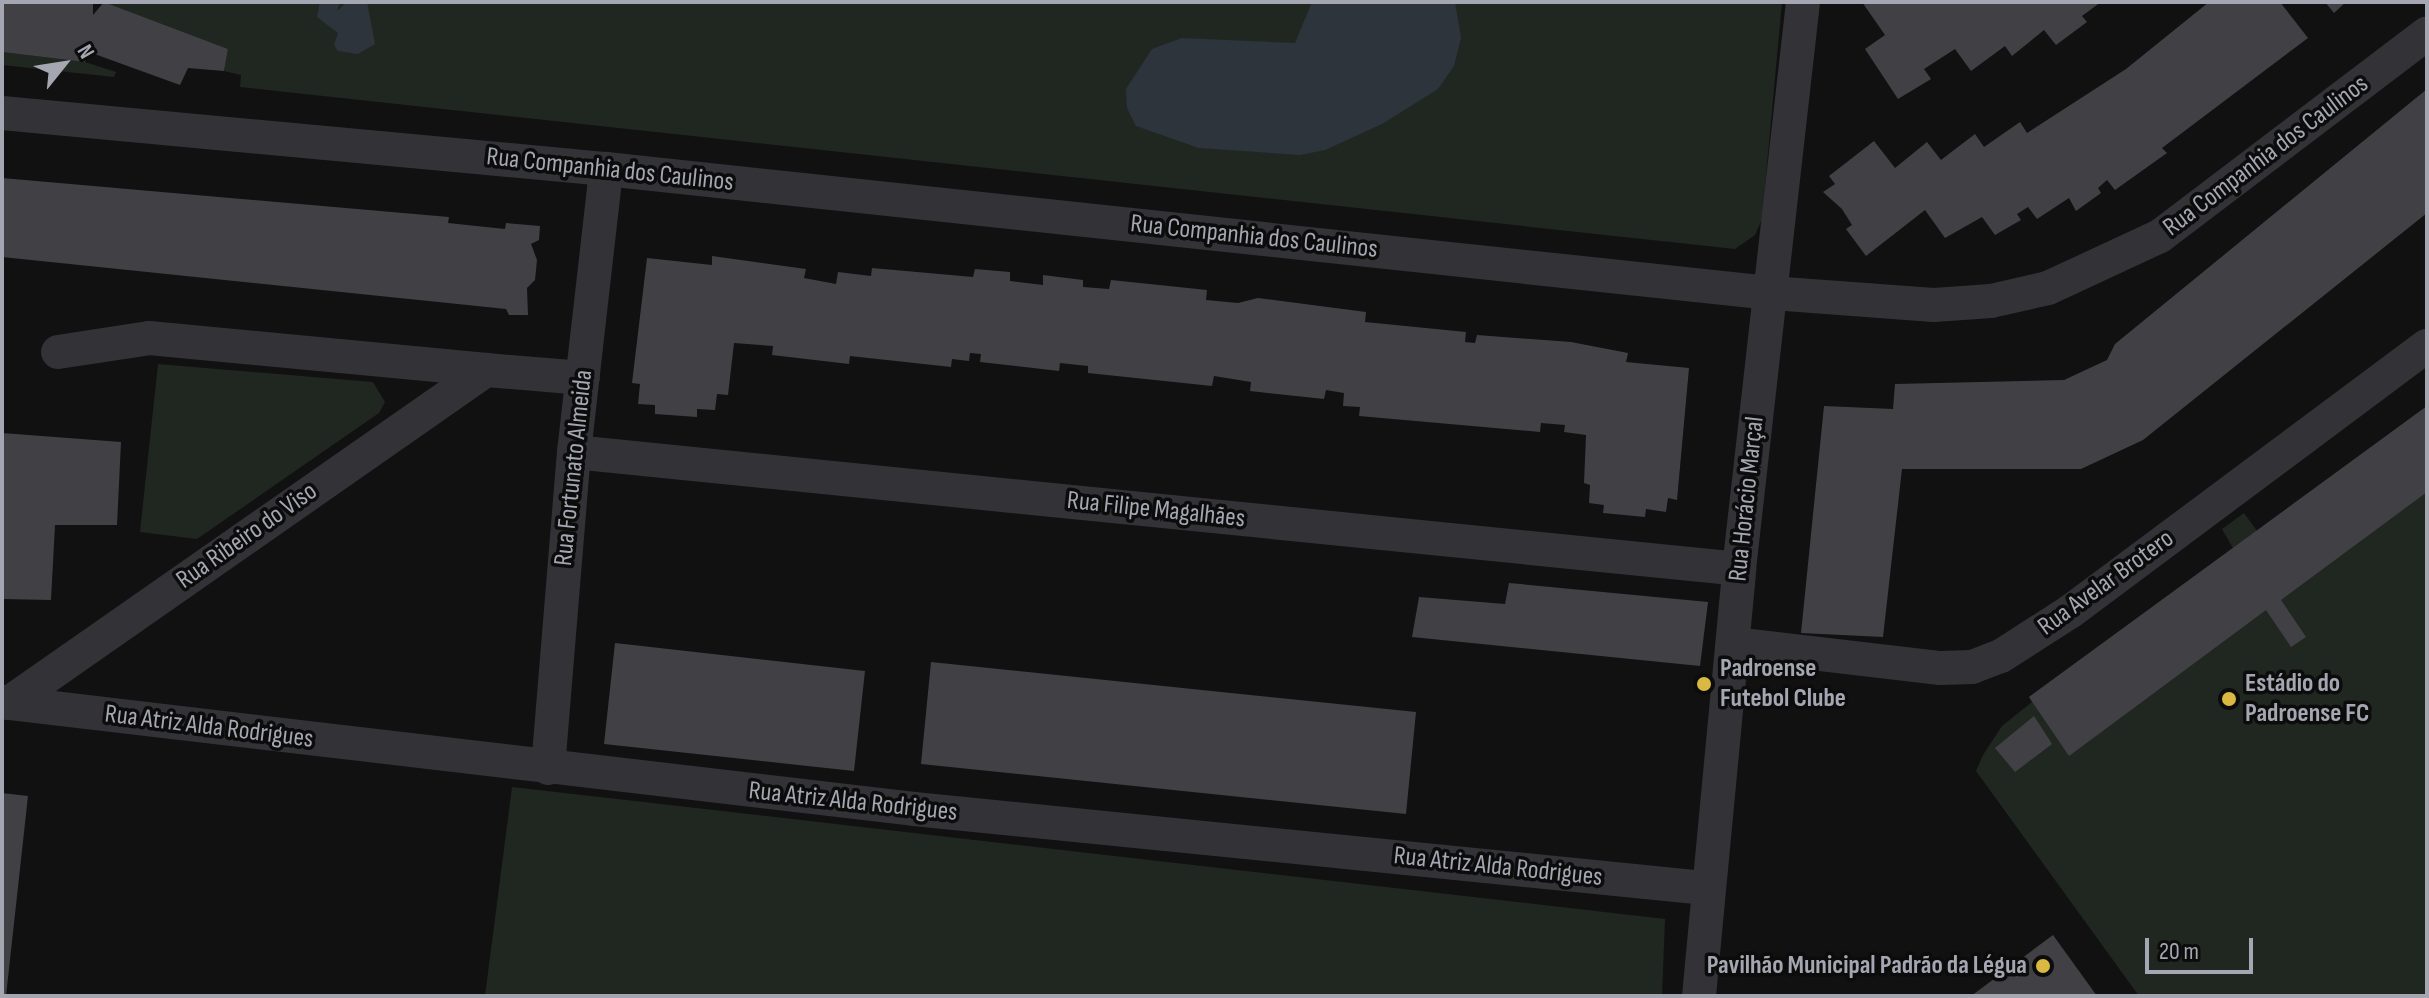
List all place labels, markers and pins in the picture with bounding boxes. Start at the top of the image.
place label: Padroense Futebol Clube [1720,653,1846,714]
place label: Estádio do Padroense FC [2245,668,2369,730]
marker: Padroense Futebol Clube [1695,675,1713,693]
marker: Estádio do Padroense FC [2220,690,2238,708]
place label: Pavilhão Municipal Padrão da Légua [1707,950,2027,982]
marker: Pavilhão Municipal Padrão da Légua [2034,957,2052,975]

